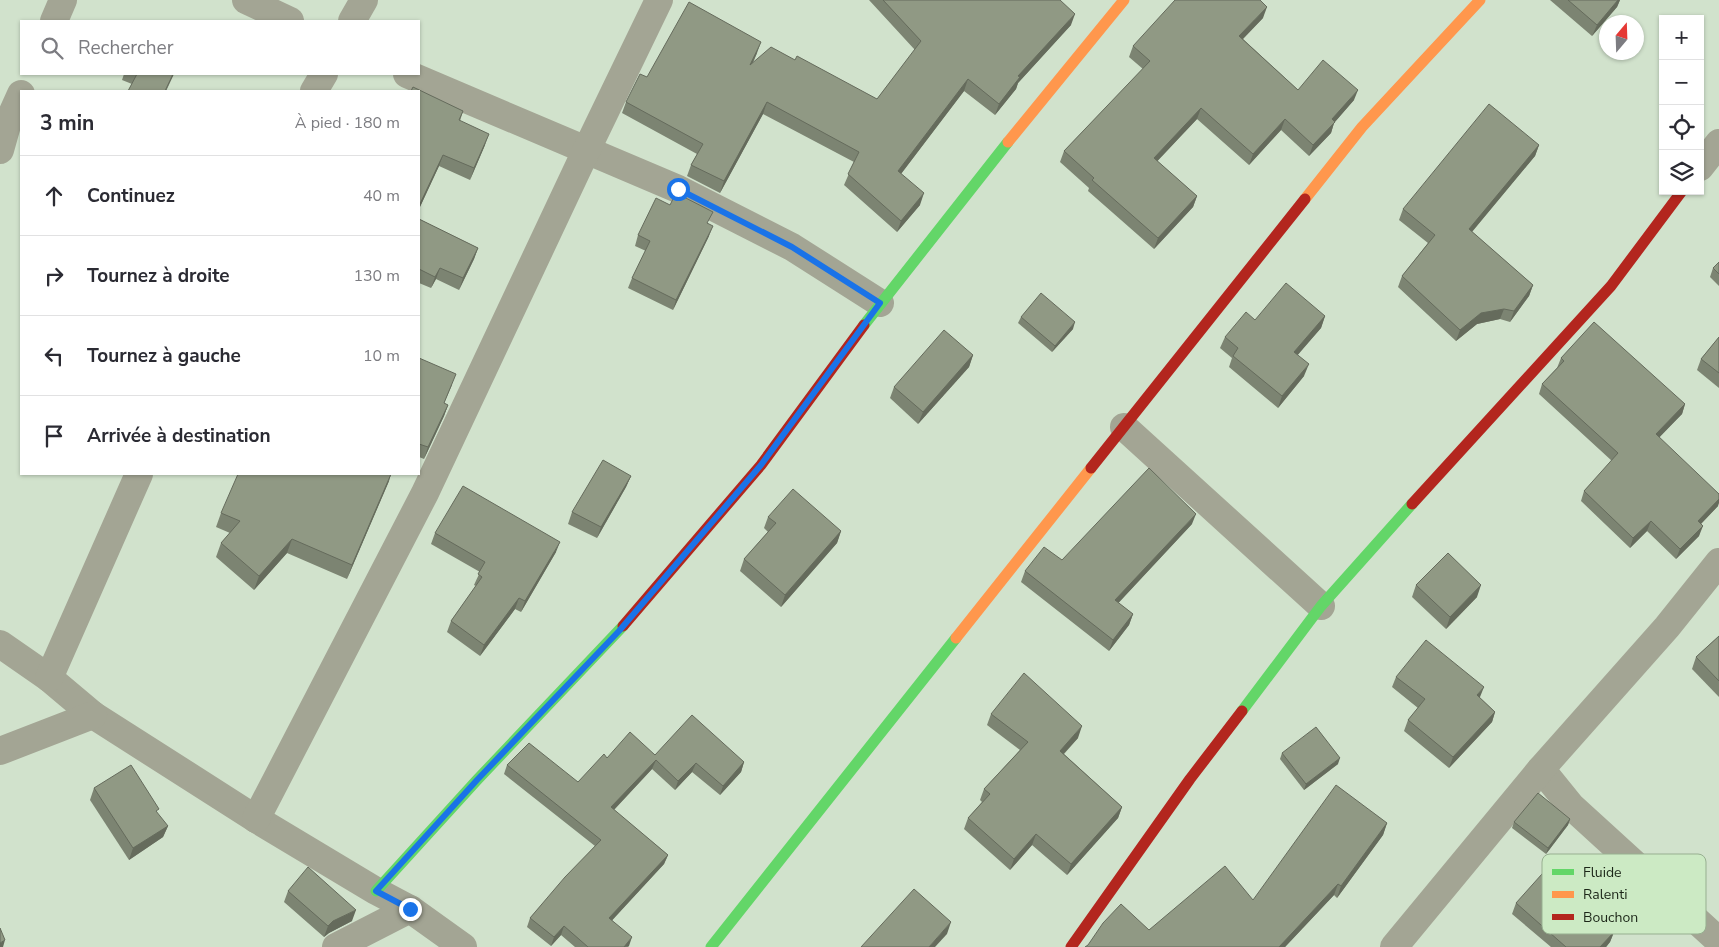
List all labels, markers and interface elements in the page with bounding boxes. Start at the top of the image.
north arrow [1599,15,1644,60]
map controls [1659,15,1704,195]
button: + [1659,15,1704,60]
search box [20,20,420,75]
icon: search [38,34,66,62]
text: Rechercher [78,35,173,61]
button: − [1659,60,1704,105]
button: locate [1659,105,1704,150]
text: 3 min [40,109,94,137]
text: À pied · 180 m [295,112,400,134]
button: layers [1659,150,1704,195]
route start [667,178,690,201]
icon: ahead [40,182,68,210]
text: Continuez [87,183,175,209]
text: 40 m [363,185,400,207]
icon: right [40,262,68,290]
text: Tournez à droite [87,263,230,289]
text: 130 m [353,265,400,287]
icon: left [40,342,68,370]
text: Tournez à gauche [87,343,241,369]
text: 10 m [363,345,400,367]
icon: arrive [40,422,68,450]
text: Arrivée à destination [87,423,271,449]
legend [1542,854,1706,934]
text: Fluide [1583,863,1622,882]
text: Ralenti [1583,885,1627,904]
route end [399,898,422,921]
text: Bouchon [1583,908,1638,927]

